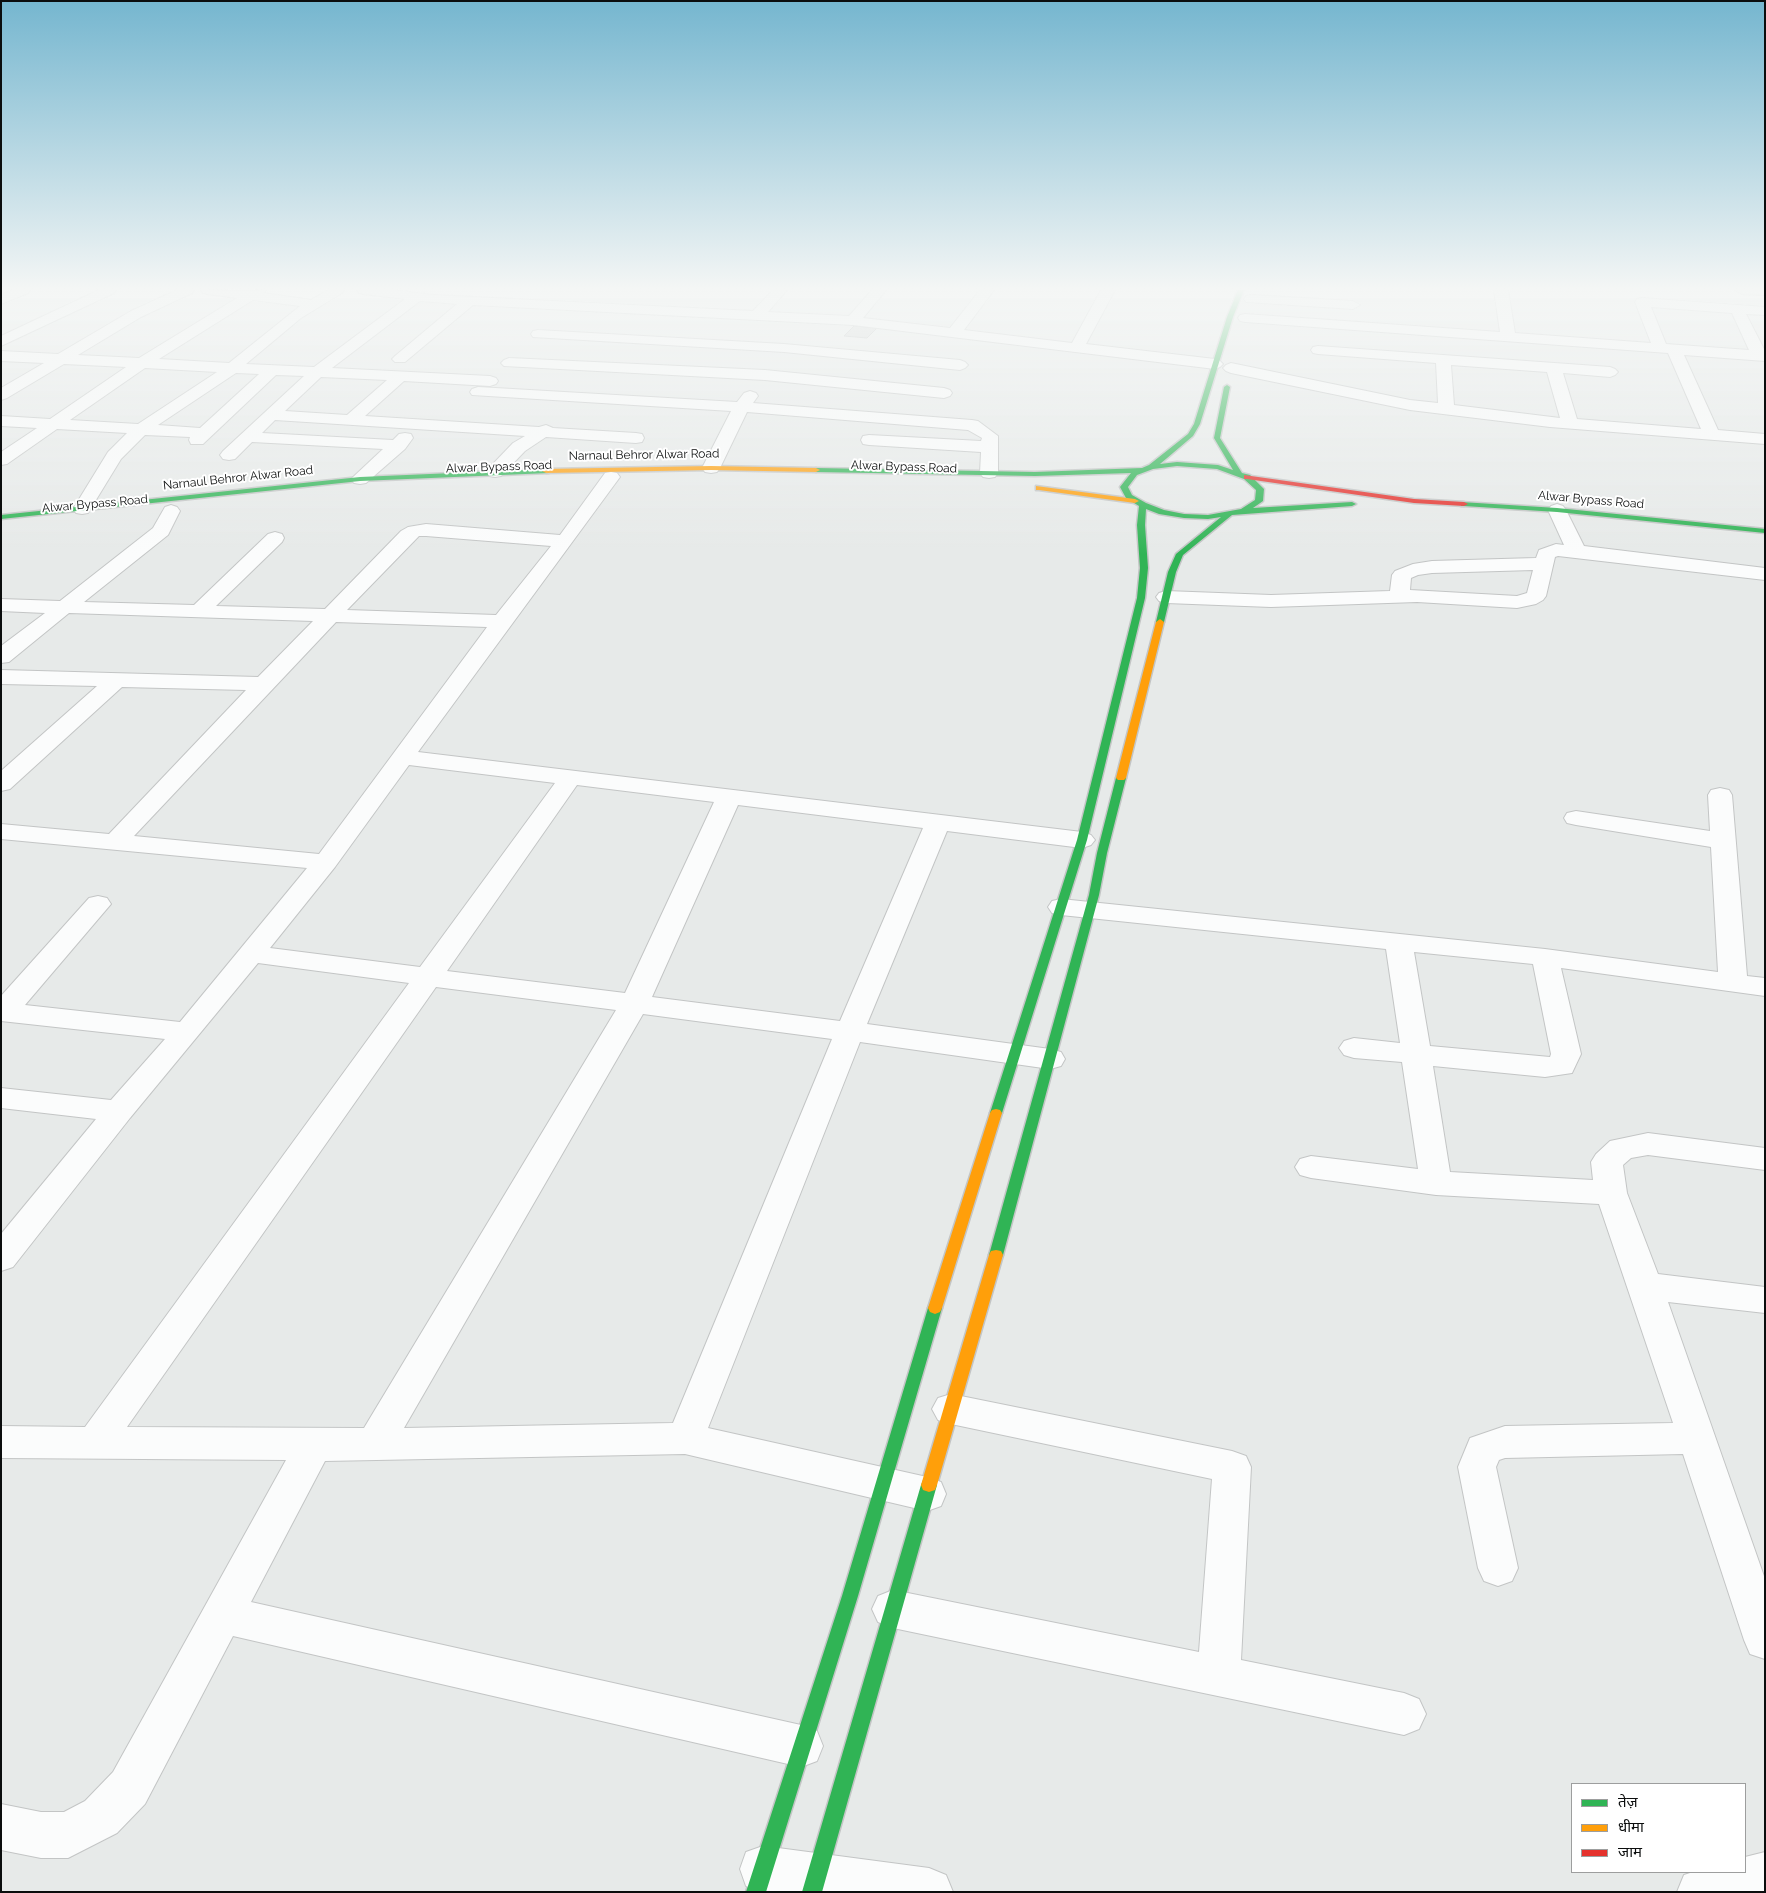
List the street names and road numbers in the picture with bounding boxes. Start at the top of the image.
street label: Narnaul Behror Alwar Road [568,446,720,464]
street label: Alwar Bypass Road [446,458,552,476]
street label: Alwar Bypass Road [851,458,957,476]
street label: Narnaul Behror Alwar Road [162,463,314,493]
street label: Alwar Bypass Road [1537,488,1645,512]
street label: Alwar Bypass Road [41,492,149,516]

